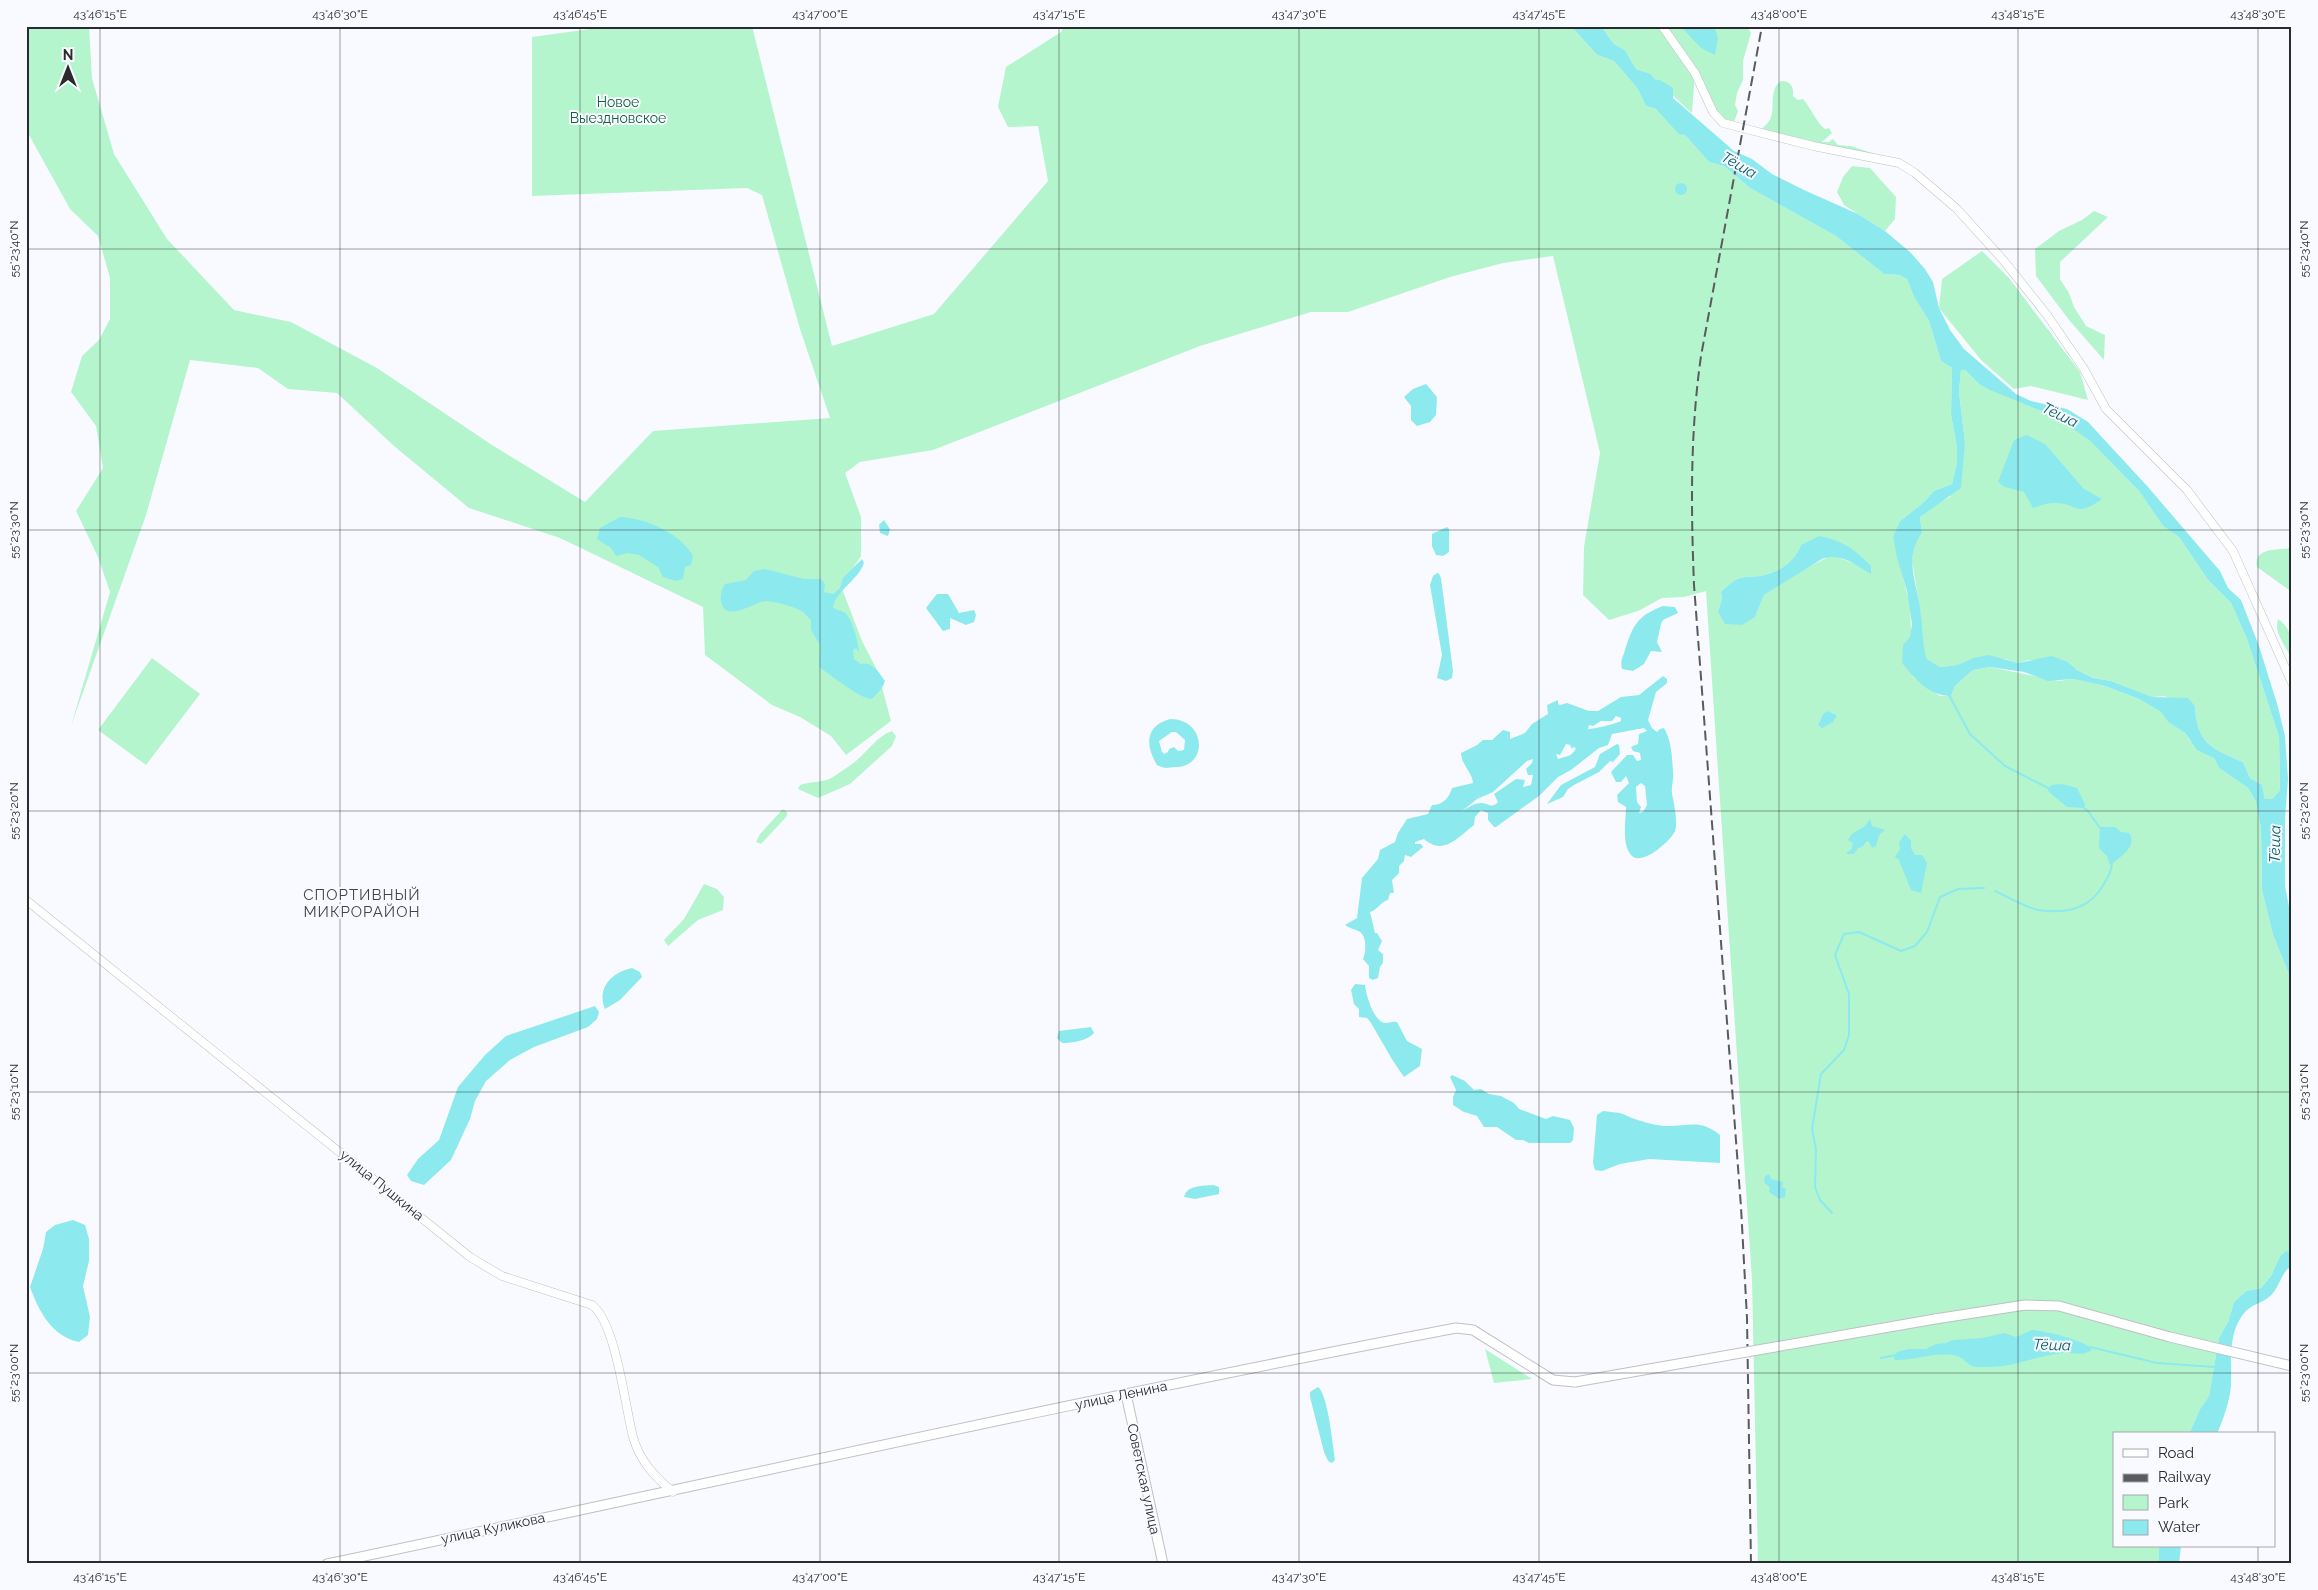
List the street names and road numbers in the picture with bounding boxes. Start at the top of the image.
street label: улица Пушкина [337,1146,427,1224]
street label: улица Ленина [1073,1377,1169,1413]
street label: Советская улица [1124,1422,1164,1536]
street label: улица Куликова [440,1509,546,1547]

